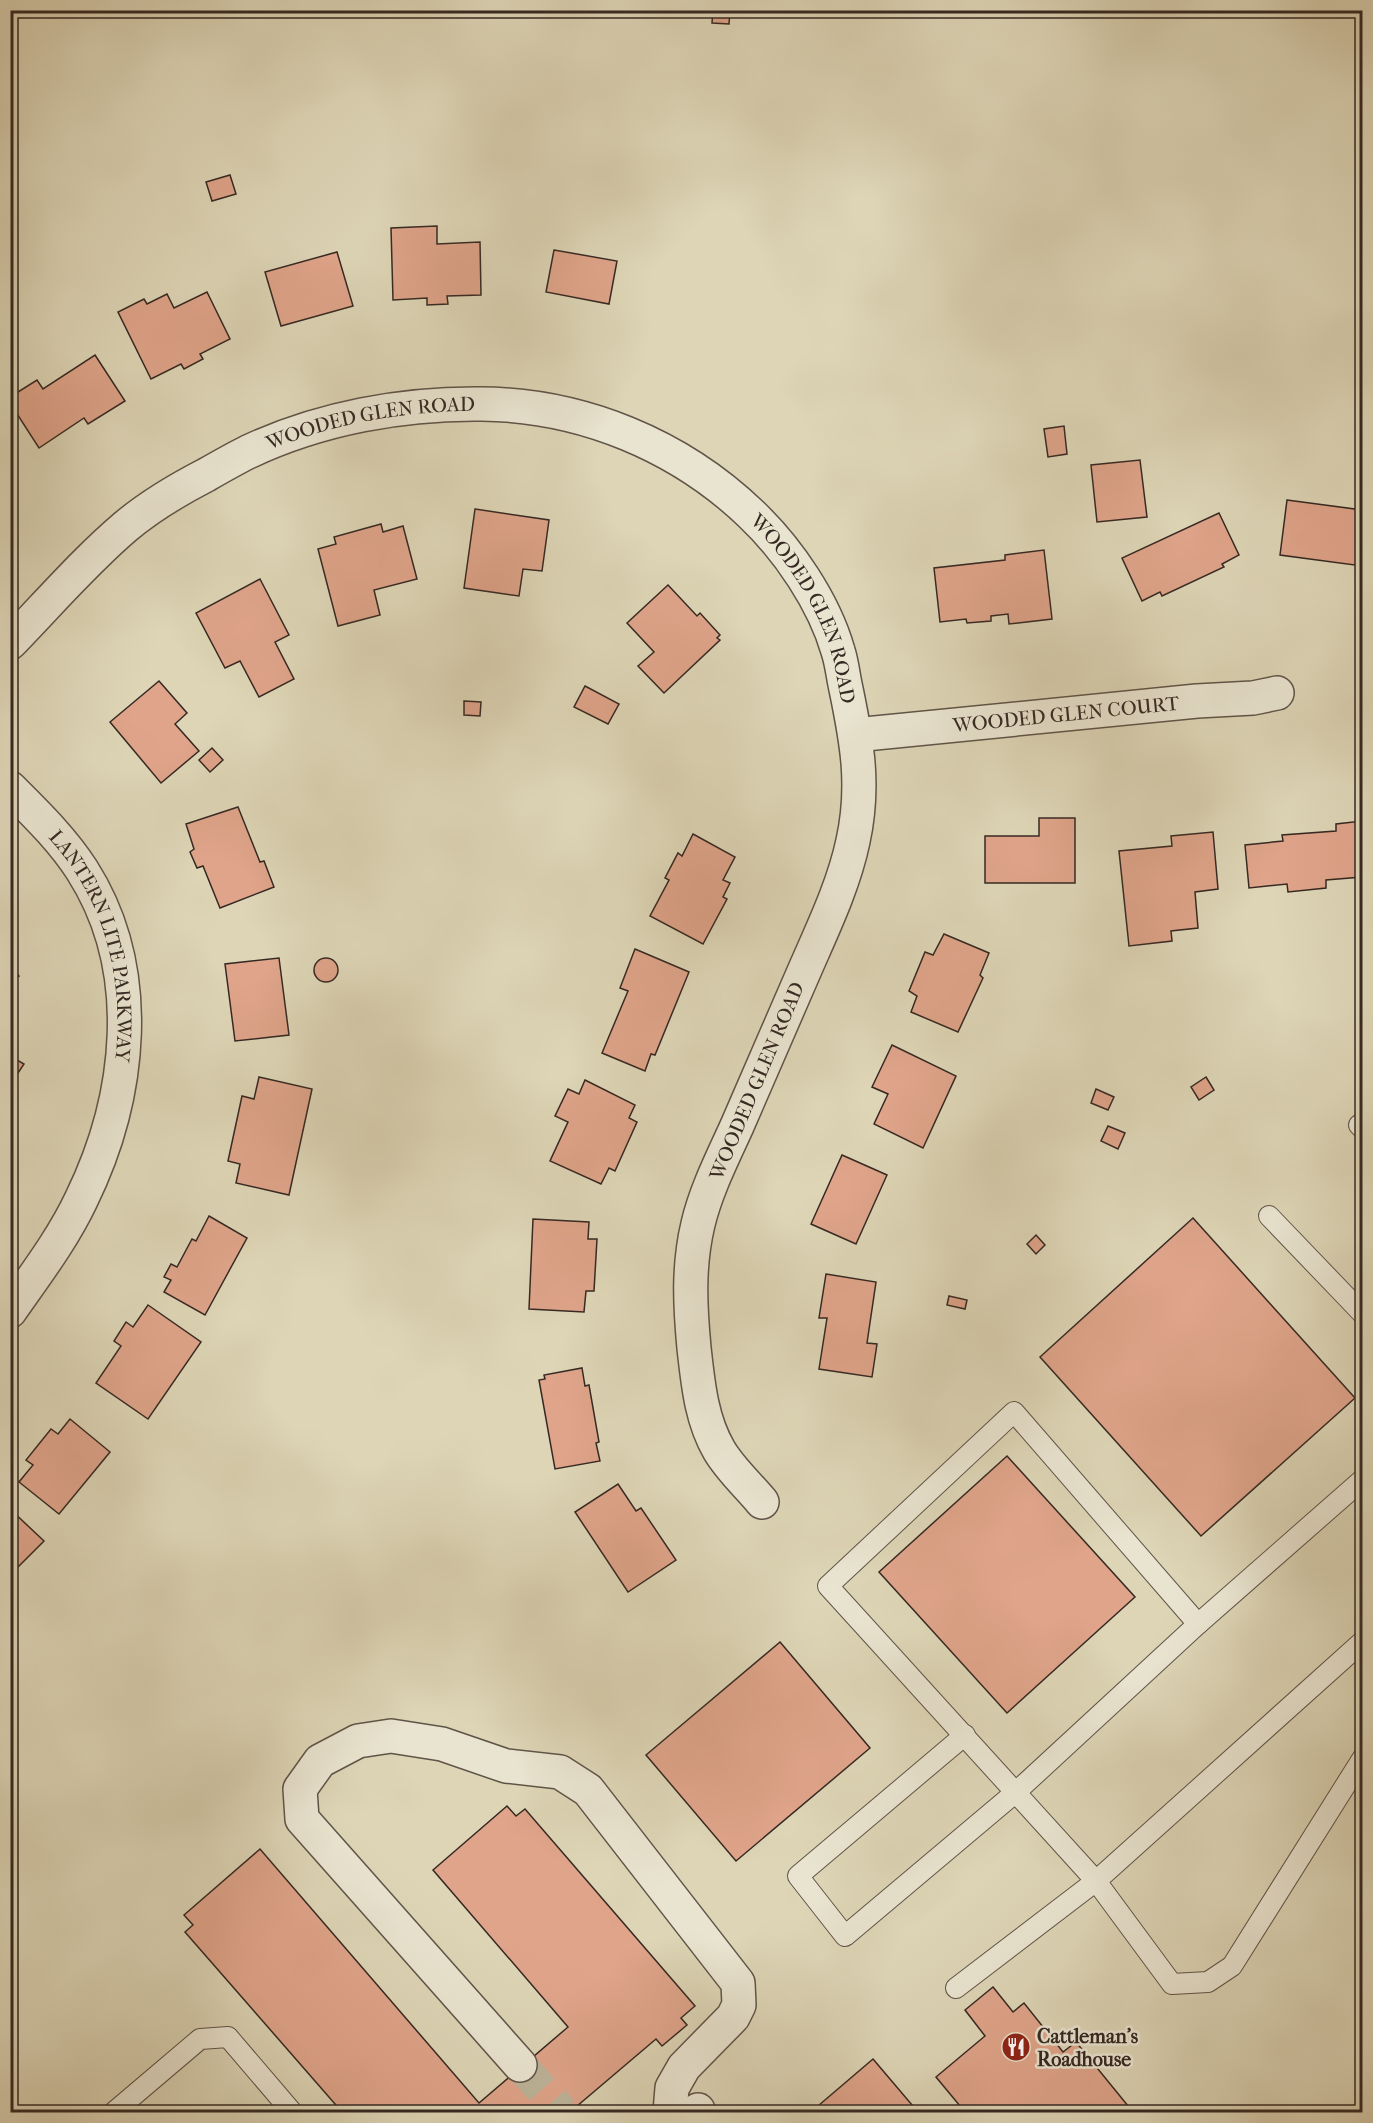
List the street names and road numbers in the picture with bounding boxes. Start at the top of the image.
street label: WOODED GLEN ROAD [262,392,475,455]
street label: WOODED GLEN ROAD [745,508,860,706]
street label: WOODED GLEN COURT [951,691,1181,737]
street label: LANTERN LITE PARKWAY [45,825,136,1065]
street label: WOODED GLEN ROAD [704,979,809,1184]

